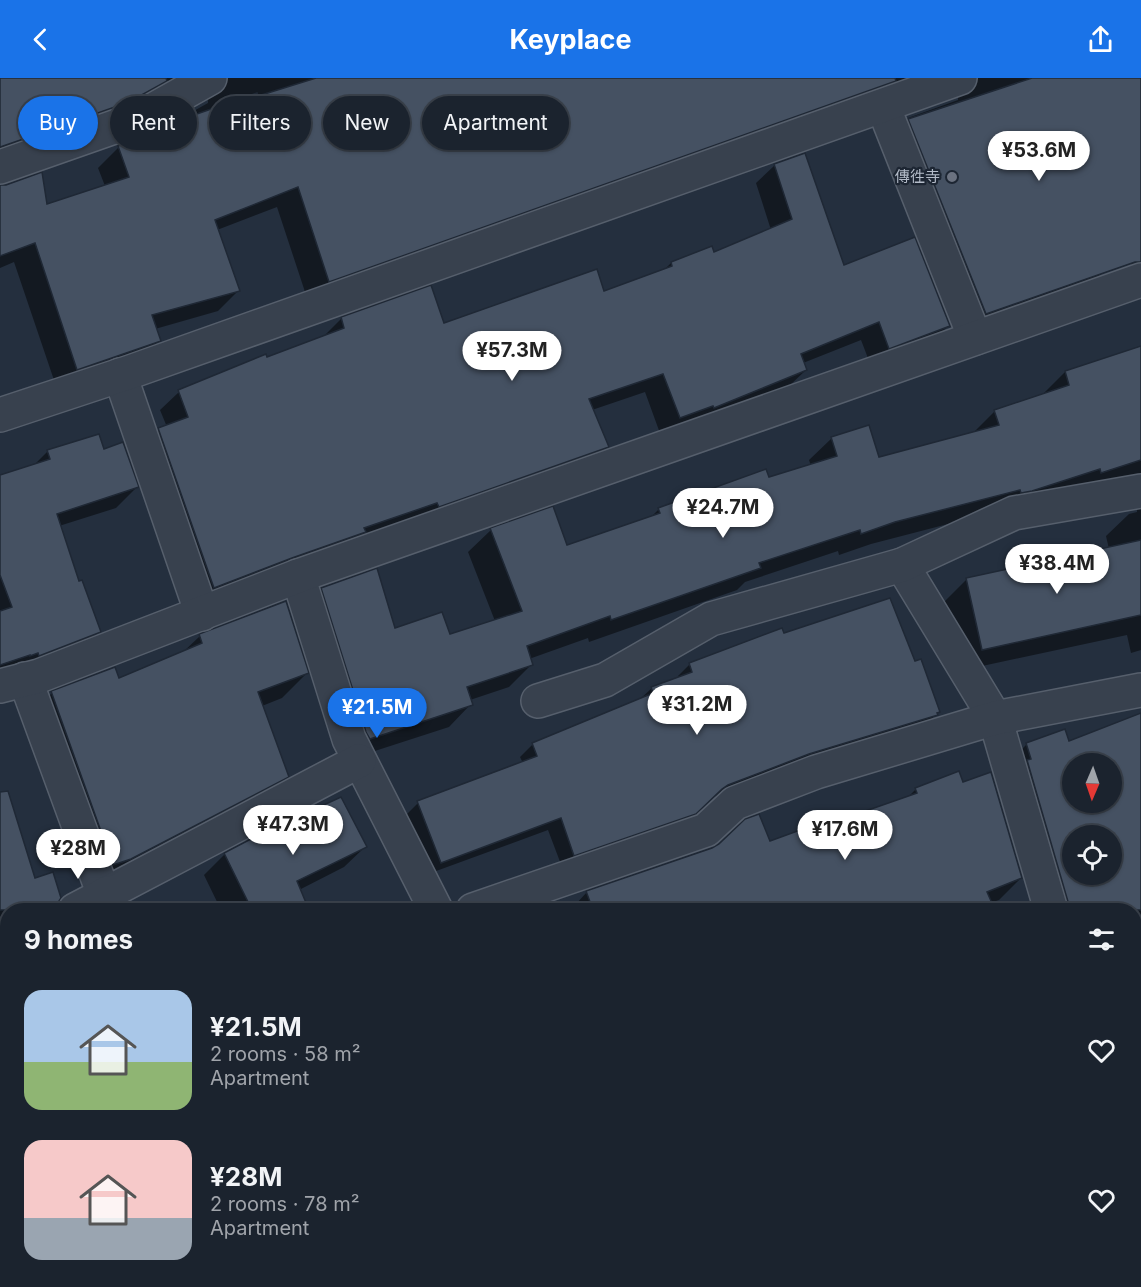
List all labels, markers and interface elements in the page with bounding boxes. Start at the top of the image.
icon: back [24,23,57,56]
text: Keyplace [509,23,632,56]
icon: share [1084,23,1117,56]
chip: Buy [18,96,98,150]
chip: Rent [110,96,197,150]
chip: Filters [209,96,311,150]
chip: New [323,96,410,150]
chip: Apartment [422,96,569,150]
pin: ¥53.6M [990,131,1088,182]
text: ¥53.6M [1002,138,1076,162]
place label: 傳徃寺 [895,167,940,186]
marker: 傳徃寺 [945,170,959,184]
pin: ¥57.3M [463,331,561,382]
text: ¥57.3M [476,338,548,362]
pin: ¥24.7M [674,488,772,539]
text: ¥24.7M [687,495,759,519]
pin: ¥38.4M [1008,544,1106,595]
text: ¥38.4M [1019,551,1095,575]
pin: ¥31.2M [648,685,746,736]
pin: ¥21.5M [328,688,426,739]
text: ¥31.2M [662,692,732,716]
text: ¥21.5M [342,695,412,719]
north arrow [1062,753,1122,813]
map controls [1062,753,1122,885]
pin: ¥47.3M [244,805,342,856]
pin: ¥17.6M [796,810,894,861]
text: ¥47.3M [257,812,329,836]
text: ¥17.6M [812,817,878,841]
button: locate [1062,825,1122,885]
pin: ¥28M [42,829,114,880]
text: ¥28M [50,836,106,860]
icon: filters [1085,923,1118,956]
text: 9 homes [24,924,133,955]
text: ¥21.5M [210,1011,302,1042]
icon: home [72,1014,144,1086]
icon: heart [1085,1034,1118,1067]
text: 2 rooms · 58 m² [210,1042,361,1066]
text: Apartment [210,1066,309,1090]
text: ¥28M [210,1161,282,1192]
icon: home [72,1164,144,1236]
icon: heart [1085,1184,1118,1217]
text: 2 rooms · 78 m² [210,1192,359,1216]
text: Apartment [210,1216,309,1240]

